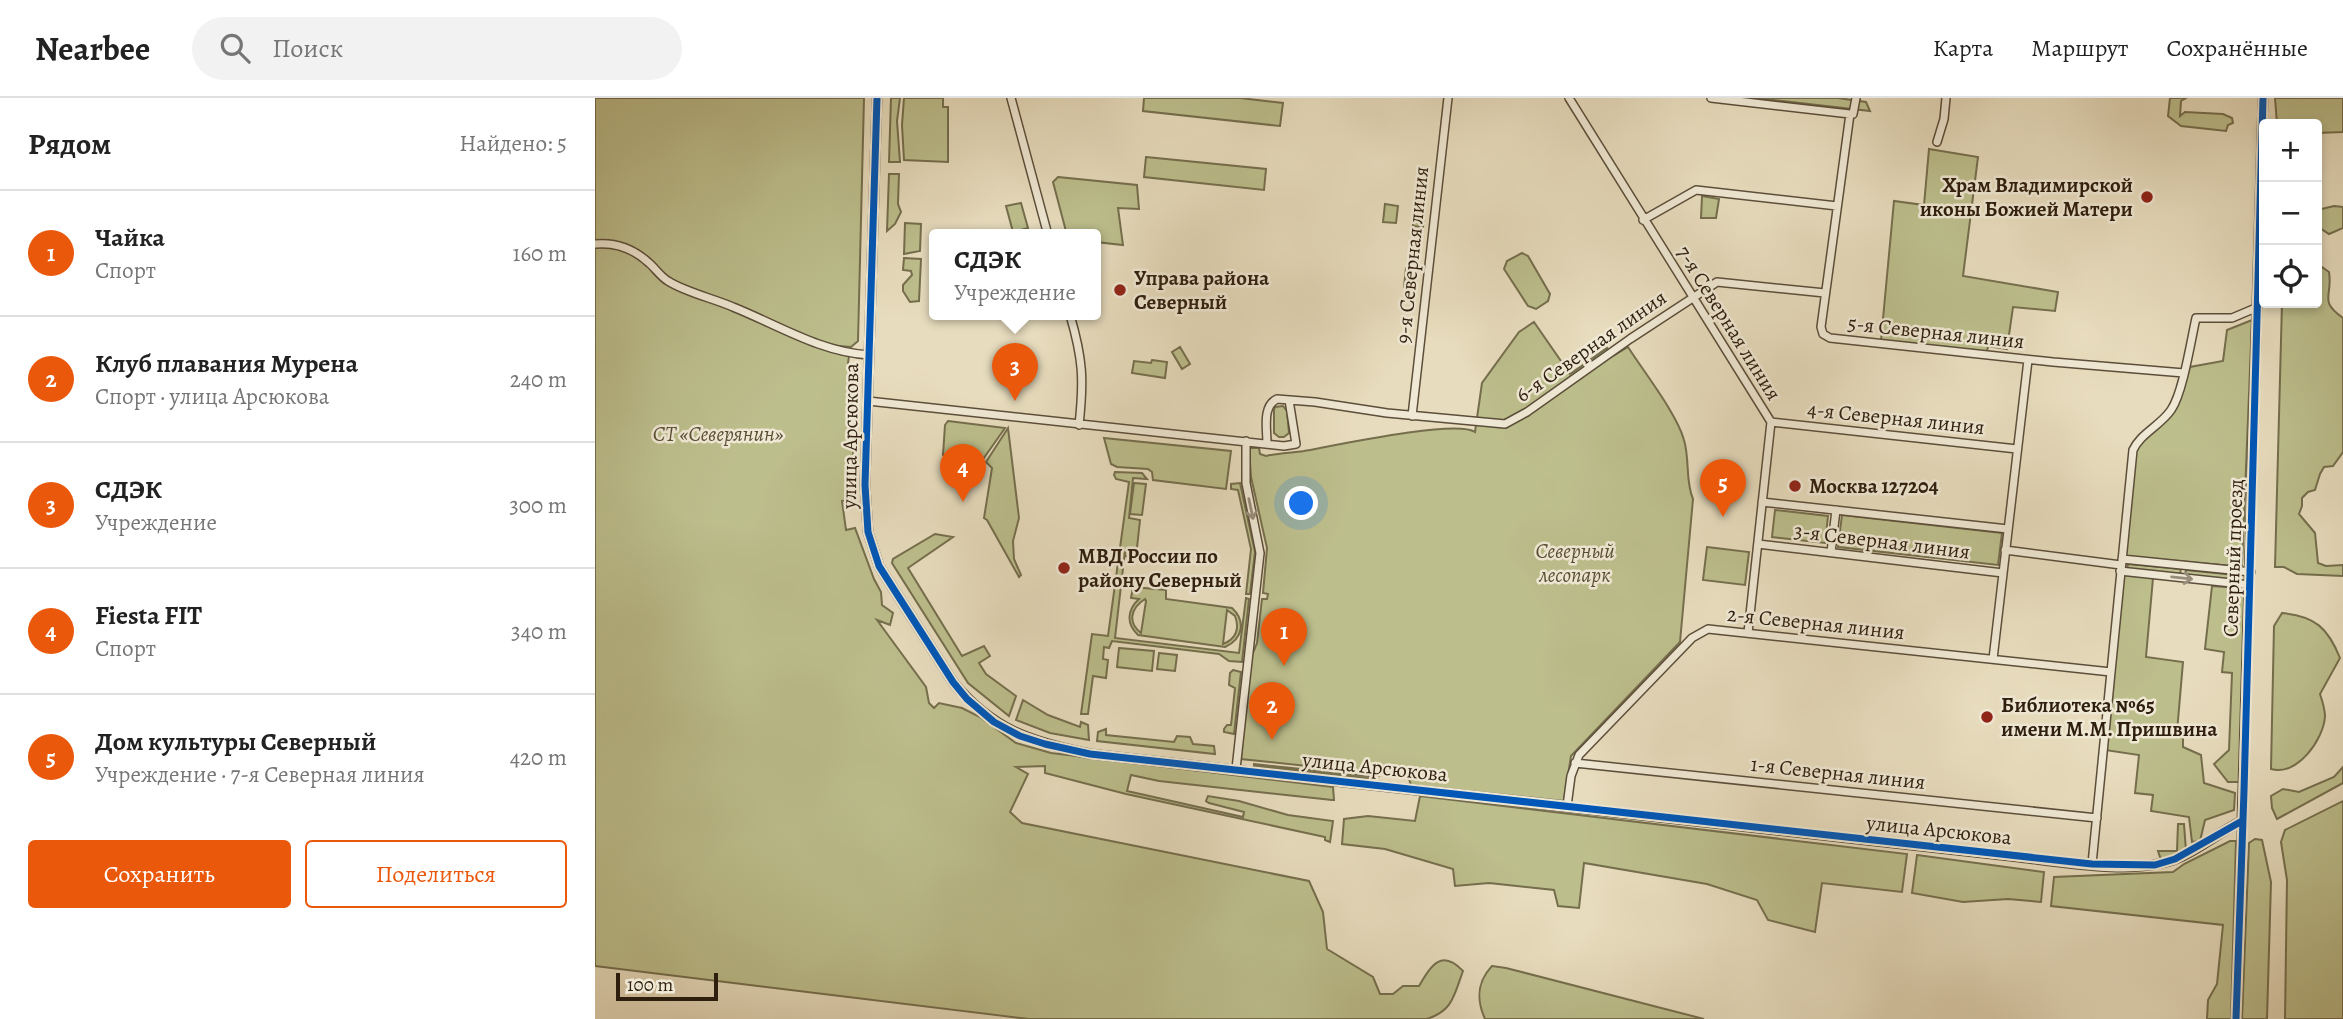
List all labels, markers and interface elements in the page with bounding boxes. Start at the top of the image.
search box [192,17,682,80]
text: Nearbee [35,26,150,71]
icon: search [216,29,254,67]
text: Поиск [272,31,343,66]
text: Карта [1933,32,1993,64]
text: Маршрут [2031,32,2129,64]
text: Сохранённые [2167,32,2308,64]
map controls [2259,119,2322,308]
button: + [2259,119,2322,182]
text: Рядом [28,124,111,164]
text: Найдено: 5 [459,128,567,159]
street label: 9-я Северная линия [1389,165,1435,345]
place label: Храм Владимирской иконы Божией Матери [1920,171,2133,223]
button: − [2259,182,2322,245]
marker: Храм Владимирской иконы Божией Матери [2139,189,2155,205]
text: Чайка [95,220,165,255]
popup [929,229,1101,320]
text: 1 [47,238,55,269]
text: 160 m [513,238,567,269]
street label: 7-я Северная линия [1670,240,1788,406]
text: СДЭК [954,242,1021,277]
button: locate [2259,245,2322,308]
text: Спорт [95,255,156,286]
place label: Управа района Северный [1134,264,1269,316]
text: Учреждение [954,277,1076,308]
marker: Управа района Северный [1112,282,1128,298]
street label: 6-я Северная линия [1510,283,1672,409]
street label: 5-я Северная линия [1846,309,2026,355]
pin: 3 [992,343,1038,401]
text: Клуб плавания Мурена [95,346,358,381]
street label: улица Арсюкова [835,363,865,510]
text: 2 [45,364,57,395]
text: 240 m [510,364,567,395]
text: Спорт · улица Арсюкова [95,381,329,412]
street label: 4-я Северная линия [1806,395,1986,441]
park label: СТ «Северянин» [653,420,784,448]
pin: 4 [940,444,986,502]
pin: 5 [1700,459,1746,517]
text: СДЭК [95,472,162,507]
place label: Москва 127204 [1809,472,1939,500]
marker: Москва 127204 [1787,478,1803,494]
street label: Северный проезд [2216,479,2250,637]
your location [1284,486,1318,520]
text: 3 [46,490,56,521]
text: 300 m [509,490,567,521]
one-way arrow [1245,497,1259,520]
text: Учреждение [95,507,217,538]
street label: 3-я Северная линия [1792,516,1972,566]
park label: Северный лесопарк [1535,537,1615,589]
place label: МВД России по району Северный [1078,542,1242,594]
marker: МВД России по району Северный [1056,560,1072,576]
one-way arrow [2170,571,2192,584]
text: Fiesta FIT [95,598,202,633]
street label: 2-я Северная линия [1726,600,1906,646]
pin: 1 [1261,608,1307,666]
text: 4 [46,616,56,647]
text: 340 m [511,616,567,647]
text: Спорт [95,633,156,664]
pin: 2 [1249,682,1295,740]
place label: Библиотека №65 имени М.М. Пришвина [2001,691,2217,743]
marker: Библиотека №65 имени М.М. Пришвина [1979,709,1995,725]
text: Дом культуры Северный [95,724,376,759]
text: 5 [46,742,56,773]
text: 420 m [510,742,567,773]
street label: улица Арсюкова [1300,745,1449,789]
street label: 1-я Северная линия [1749,750,1927,796]
text: Учреждение · 7-я Северная линия [95,759,425,790]
street label: улица Арсюкова [1864,808,2013,852]
button: Сохранить [28,840,291,908]
button: Поделиться [305,840,567,908]
scale bar [616,970,717,1002]
text: 100 m [627,972,673,998]

